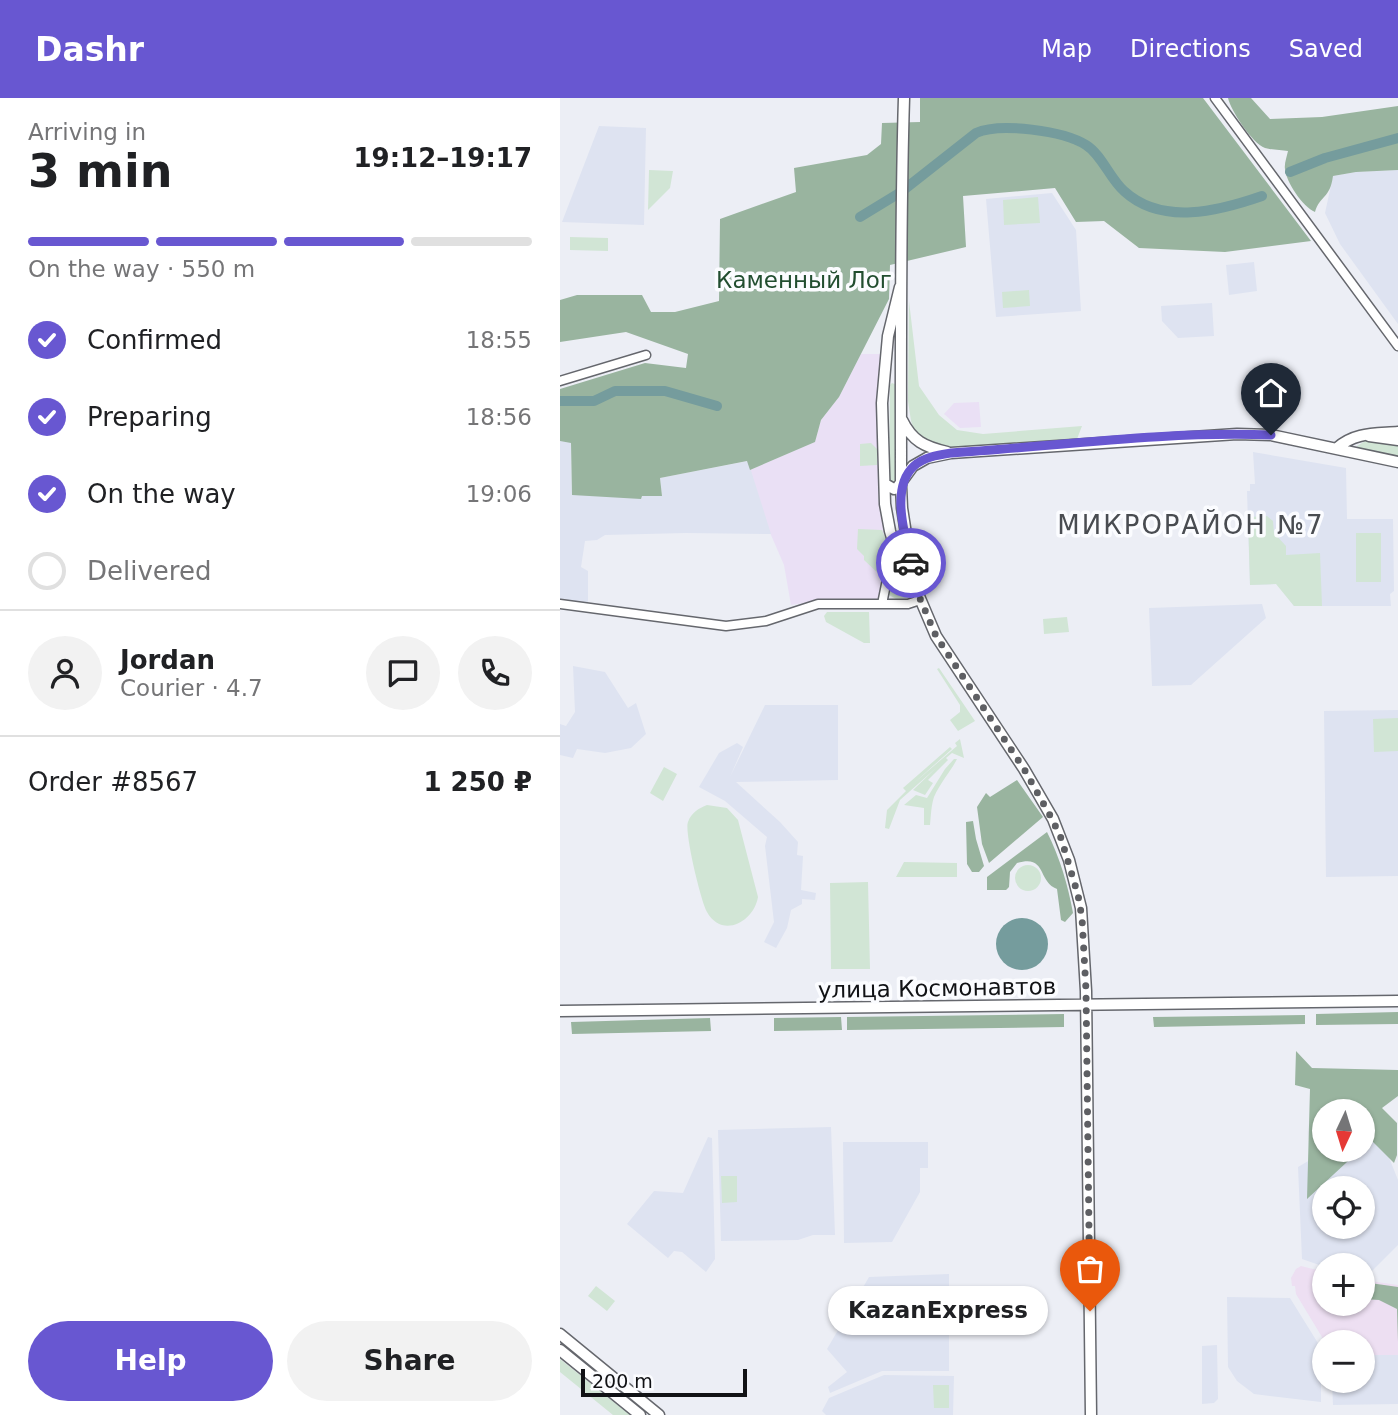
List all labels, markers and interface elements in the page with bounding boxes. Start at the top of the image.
text: Dashr [35,30,144,69]
text: Map [1041,35,1092,63]
text: Directions [1130,35,1251,63]
text: Saved [1289,35,1363,63]
text: Arriving in [28,119,146,145]
text: 19:12–19:17 [353,143,532,173]
text: 3 min [28,144,172,198]
text: On the way · 550 m [28,256,255,282]
park label: Каменный Лог [716,267,892,293]
icon: check [28,321,66,359]
text: Confirmed [87,325,222,355]
text: 18:55 [466,327,532,353]
pin [1241,363,1301,435]
icon: home [1252,374,1290,412]
icon: check [28,398,66,436]
text: Preparing [87,402,212,432]
text: 18:56 [466,404,532,430]
icon: check [28,475,66,513]
text: On the way [87,479,236,509]
text: 19:06 [466,481,532,507]
district label: МИКРОРАЙОН №7 [1057,509,1325,540]
courier [876,528,946,598]
icon: car [892,544,930,582]
text: Delivered [87,556,211,586]
button: person [28,636,102,710]
button: chat [366,636,440,710]
button: phone [458,636,532,710]
text: Jordan [120,645,215,675]
text: Courier · 4.7 [120,675,263,701]
text: Order #8567 [28,767,198,797]
text: 1 250 ₽ [423,767,532,797]
street label: улица Космонавтов [818,973,1056,1003]
north arrow [1312,1099,1376,1162]
map controls [1312,1099,1375,1393]
button: locate [1312,1176,1375,1239]
pin [1060,1239,1120,1311]
icon: bag [1071,1250,1109,1288]
button: + [1312,1253,1375,1316]
callout: KazanExpress [827,1286,1048,1336]
text: KazanExpress [848,1297,1028,1323]
button: Help [28,1321,273,1401]
button: Share [287,1321,532,1401]
button: − [1312,1330,1375,1393]
scale bar [581,1366,747,1398]
text: 200 m [592,1370,653,1392]

